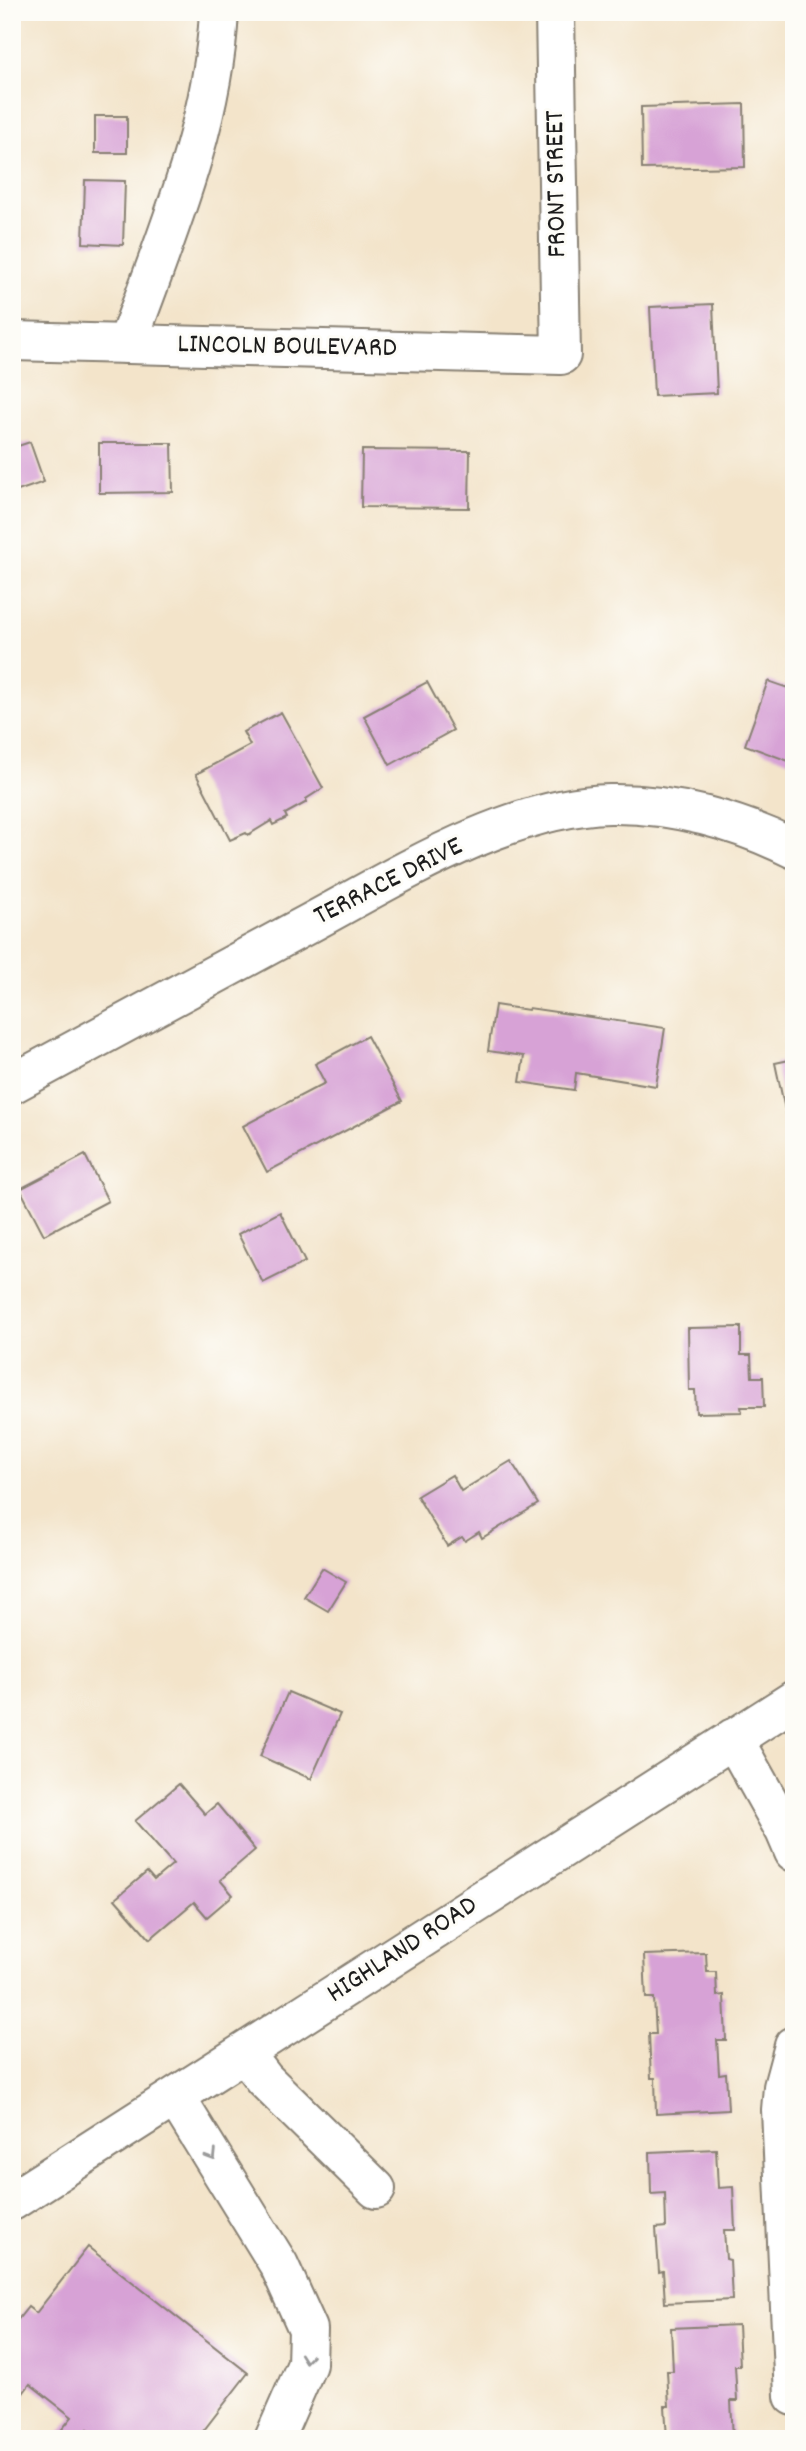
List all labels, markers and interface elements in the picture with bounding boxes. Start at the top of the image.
street label: FRONT STREET [537,110,579,258]
street label: LINCOLN BOULEVARD [177,326,397,370]
street label: TERRACE DRIVE [308,828,471,938]
street label: HIGHLAND ROAD [320,1887,486,2015]
one-way arrow [203,2148,216,2161]
one-way arrow [299,2353,314,2364]

